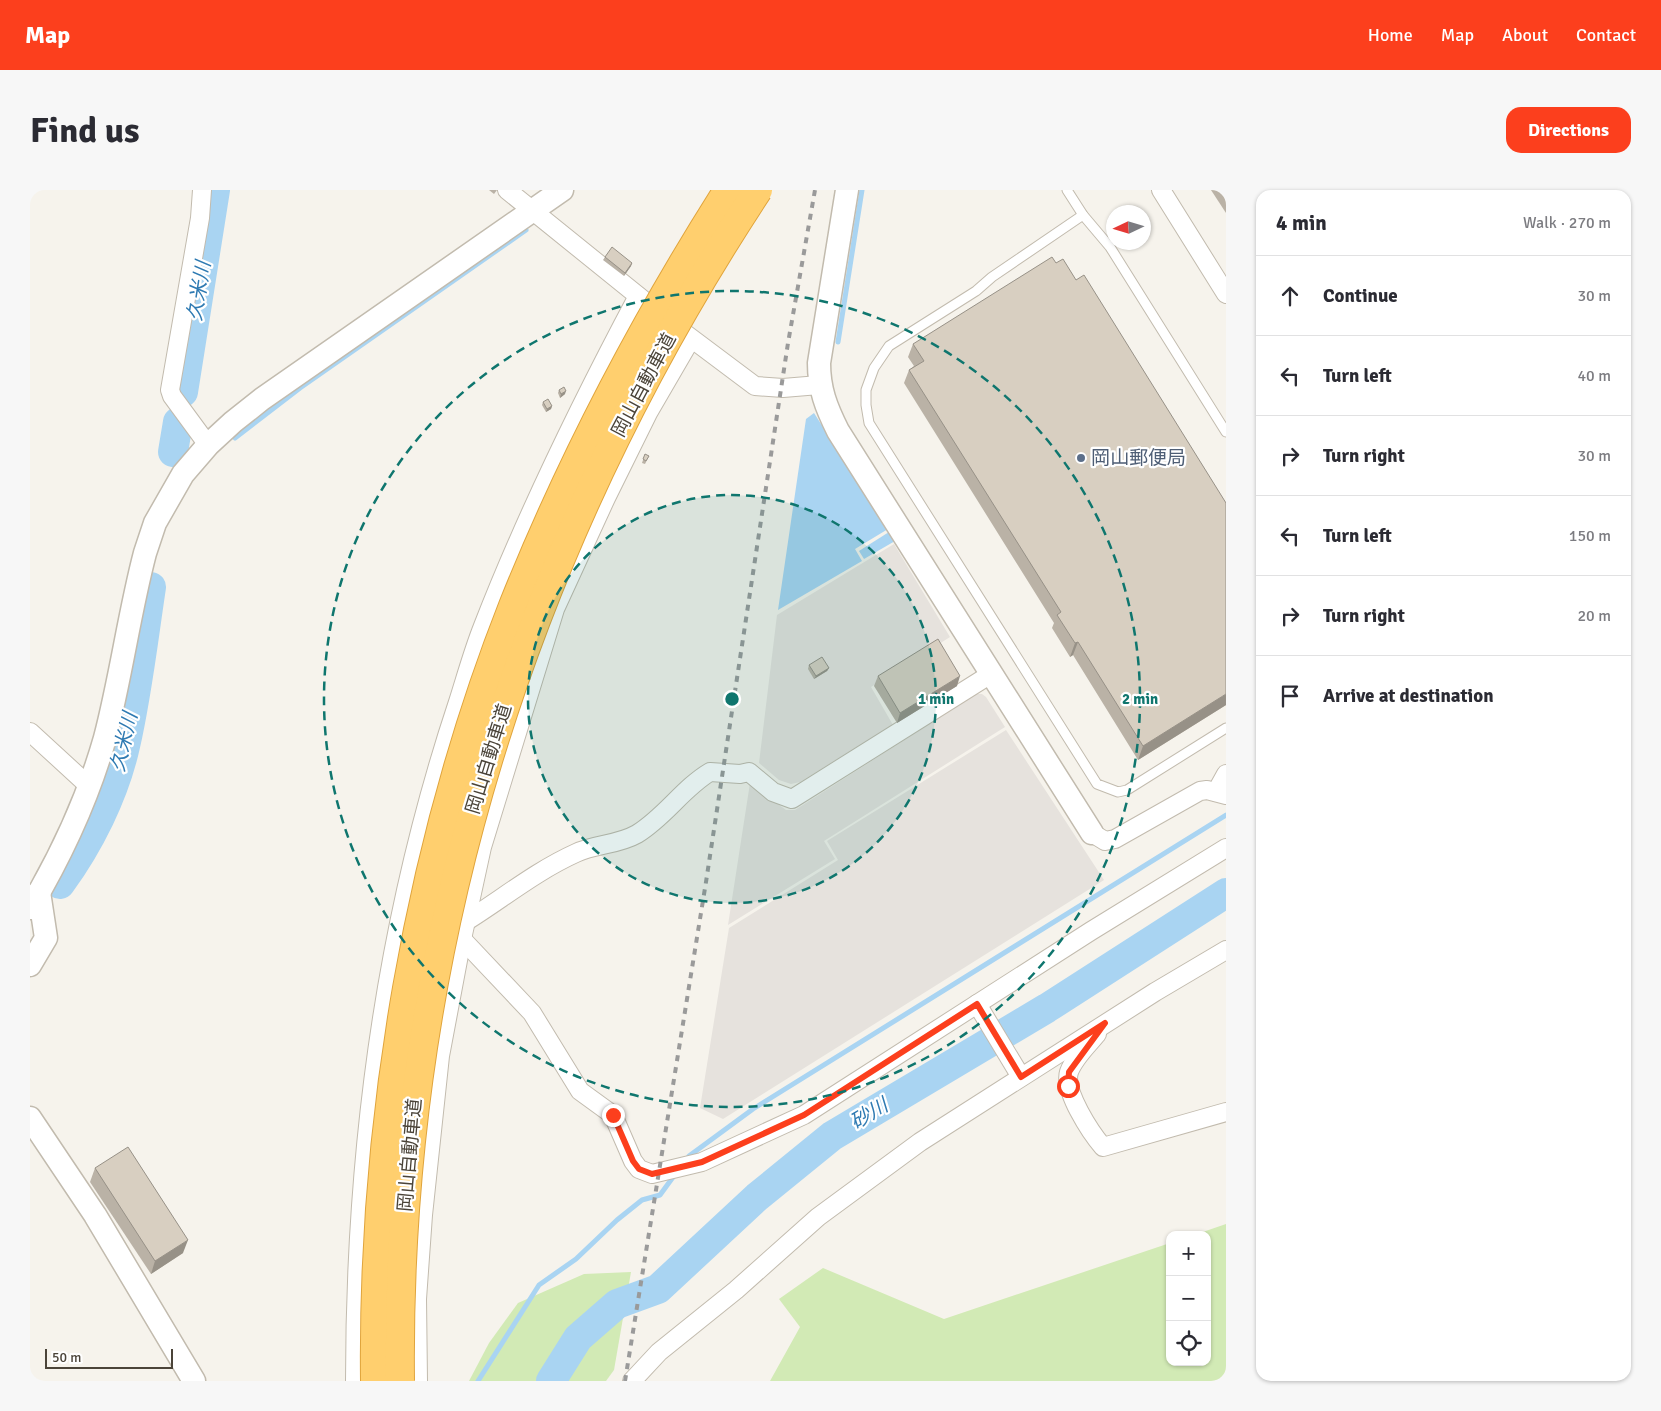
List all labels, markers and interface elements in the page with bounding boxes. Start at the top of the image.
text: Map [25,20,70,50]
text: Home [1368,24,1413,46]
text: Map [1441,24,1474,46]
text: About [1502,24,1548,46]
text: Contact [1576,24,1636,46]
button: Directions [1506,107,1631,153]
text: Find us [30,109,140,152]
north arrow [1106,205,1151,250]
text: 4 min [1276,210,1327,236]
text: Walk · 270 m [1523,213,1611,233]
water label: 久米川 [182,257,216,323]
icon: ahead [1276,282,1304,310]
text: Continue [1323,284,1398,308]
text: 30 m [1577,286,1611,306]
street label: 岡山自動車道 [607,329,681,441]
icon: left [1276,362,1304,390]
text: Turn left [1323,364,1392,388]
text: 40 m [1577,366,1611,386]
icon: right [1276,442,1304,470]
text: Turn right [1323,444,1405,468]
place label: 岡山郵便局 [1091,446,1186,470]
text: 30 m [1577,446,1611,466]
marker: 岡山郵便局 [1075,452,1087,464]
icon: left [1276,522,1304,550]
text: Turn left [1323,524,1392,548]
text: 150 m [1569,526,1611,546]
icon: right [1276,602,1304,630]
text: Turn right [1323,604,1405,628]
text: 20 m [1577,606,1611,626]
icon: arrive [1276,682,1304,710]
text: Arrive at destination [1323,684,1494,708]
centre of rings [723,690,741,708]
text: 1 min [918,690,954,708]
text: 2 min [1122,690,1158,708]
street label: 岡山自動車道 [461,701,517,817]
water label: 久米川 [105,708,143,774]
route start [1057,1075,1080,1098]
water label: 砂川 [845,1092,894,1135]
street label: 岡山自動車道 [393,1097,427,1213]
route end [602,1104,625,1127]
map controls [1166,1231,1211,1366]
button: + [1166,1231,1211,1276]
button: − [1166,1276,1211,1321]
button: locate [1166,1321,1211,1366]
scale bar [45,1346,172,1369]
text: 50 m [52,1349,81,1366]

